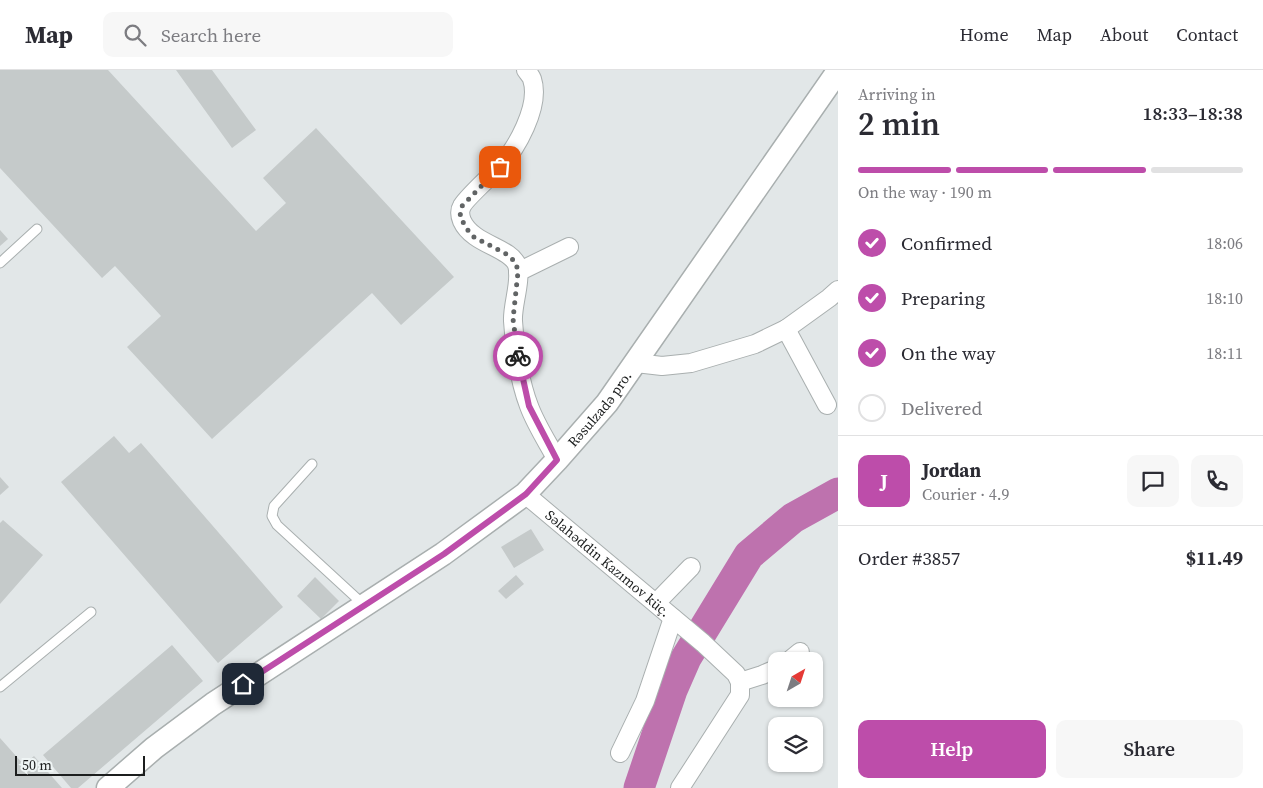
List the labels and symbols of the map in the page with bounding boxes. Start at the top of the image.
pin [479,146,521,188]
courier [493,331,543,381]
street label: Rəsulzadə pro. [563,367,636,451]
street label: Səlahəddin Kazımov küç. [541,505,675,621]
north arrow [768,652,822,708]
pin [222,663,264,705]
scale bar [15,753,145,776]

